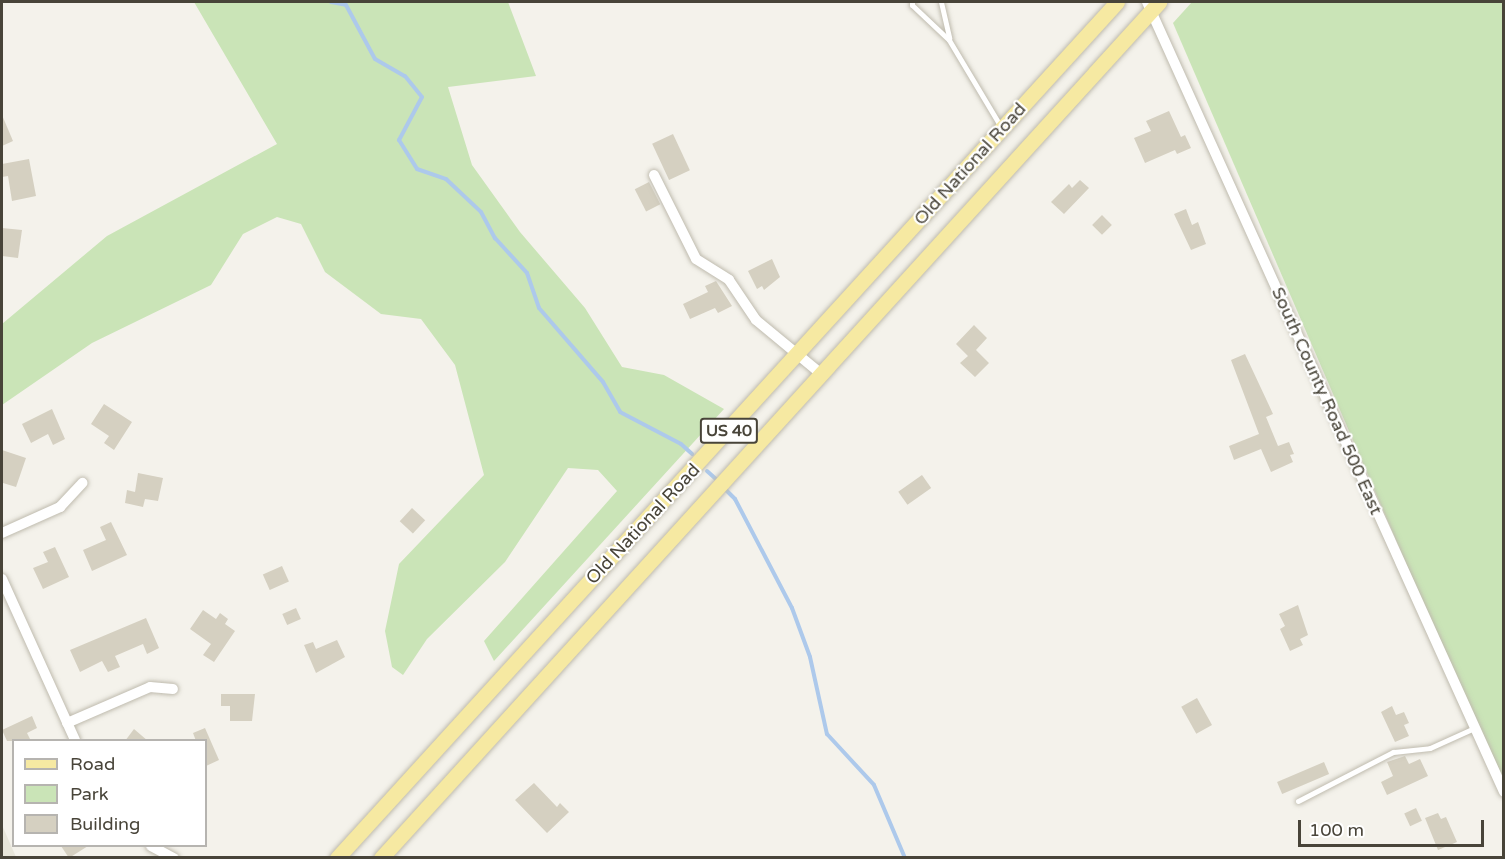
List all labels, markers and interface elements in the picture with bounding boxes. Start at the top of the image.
street label: Old National Road [909,98,1031,230]
street label: South County Road 500 East [1267,284,1387,518]
road number: US 40 [699,418,759,444]
street label: Old National Road [582,459,704,589]
legend [12,739,207,847]
text: Road [70,753,115,775]
text: Park [70,783,108,805]
scale bar [1301,808,1487,846]
text: Building [70,813,140,835]
text: 100 m [1309,819,1364,841]

